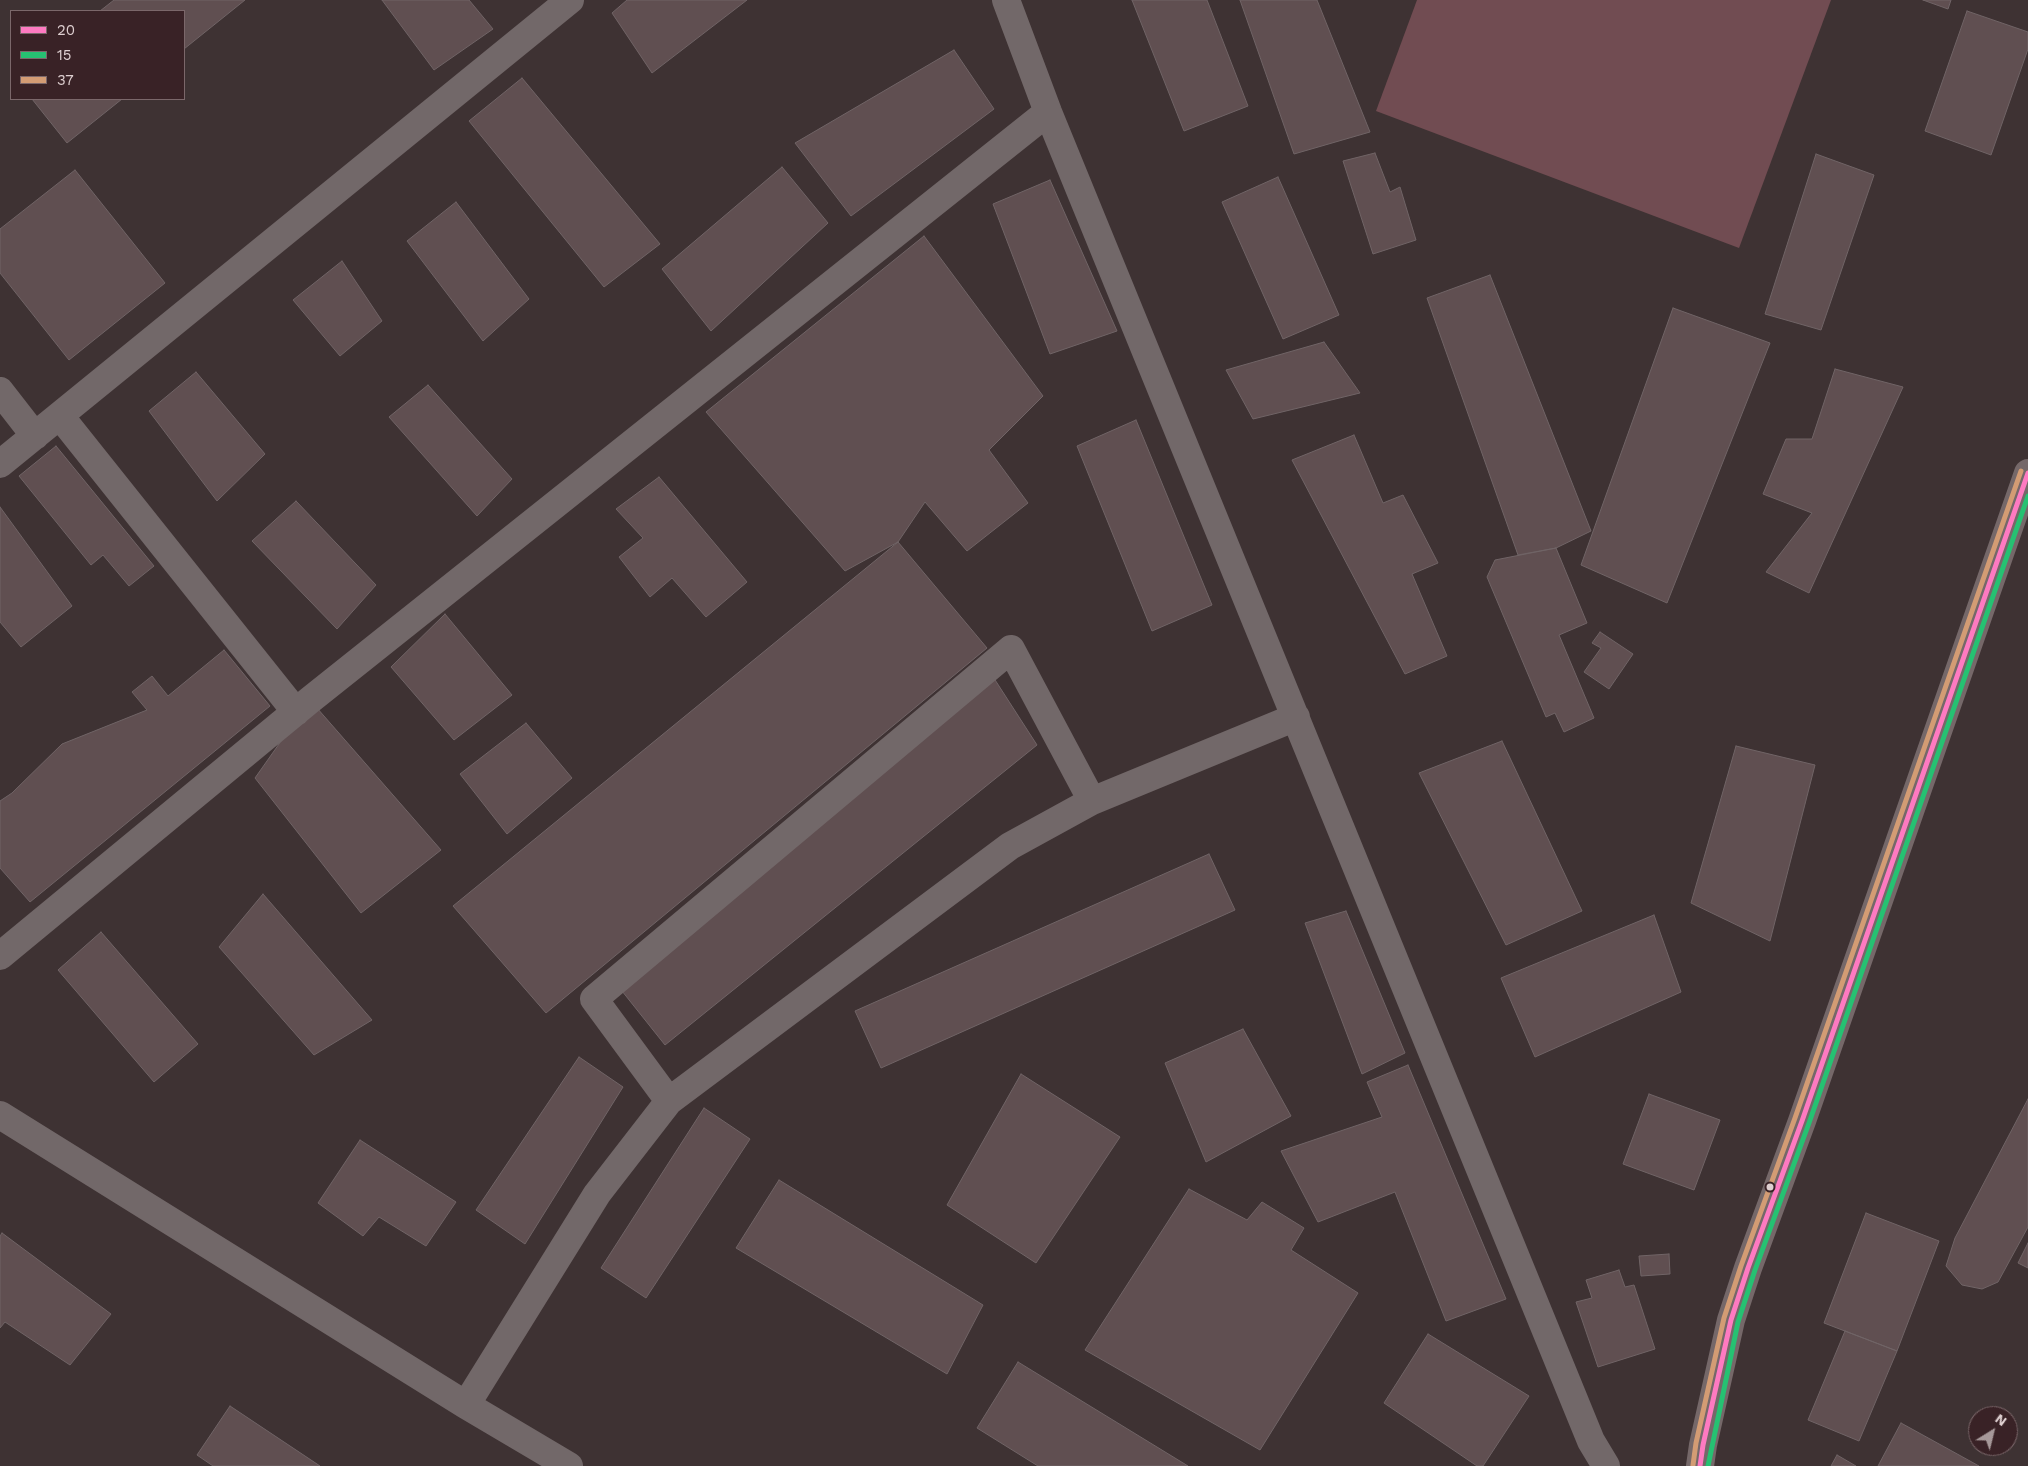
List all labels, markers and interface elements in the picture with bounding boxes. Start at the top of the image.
legend [10,10,185,100]
text: 20 [57,21,75,39]
text: 15 [57,46,72,64]
text: 37 [57,71,74,89]
unlabelled marker [1765,1182,1775,1192]
north arrow [1968,1406,2018,1456]
text: N [1992,1410,2010,1429]

